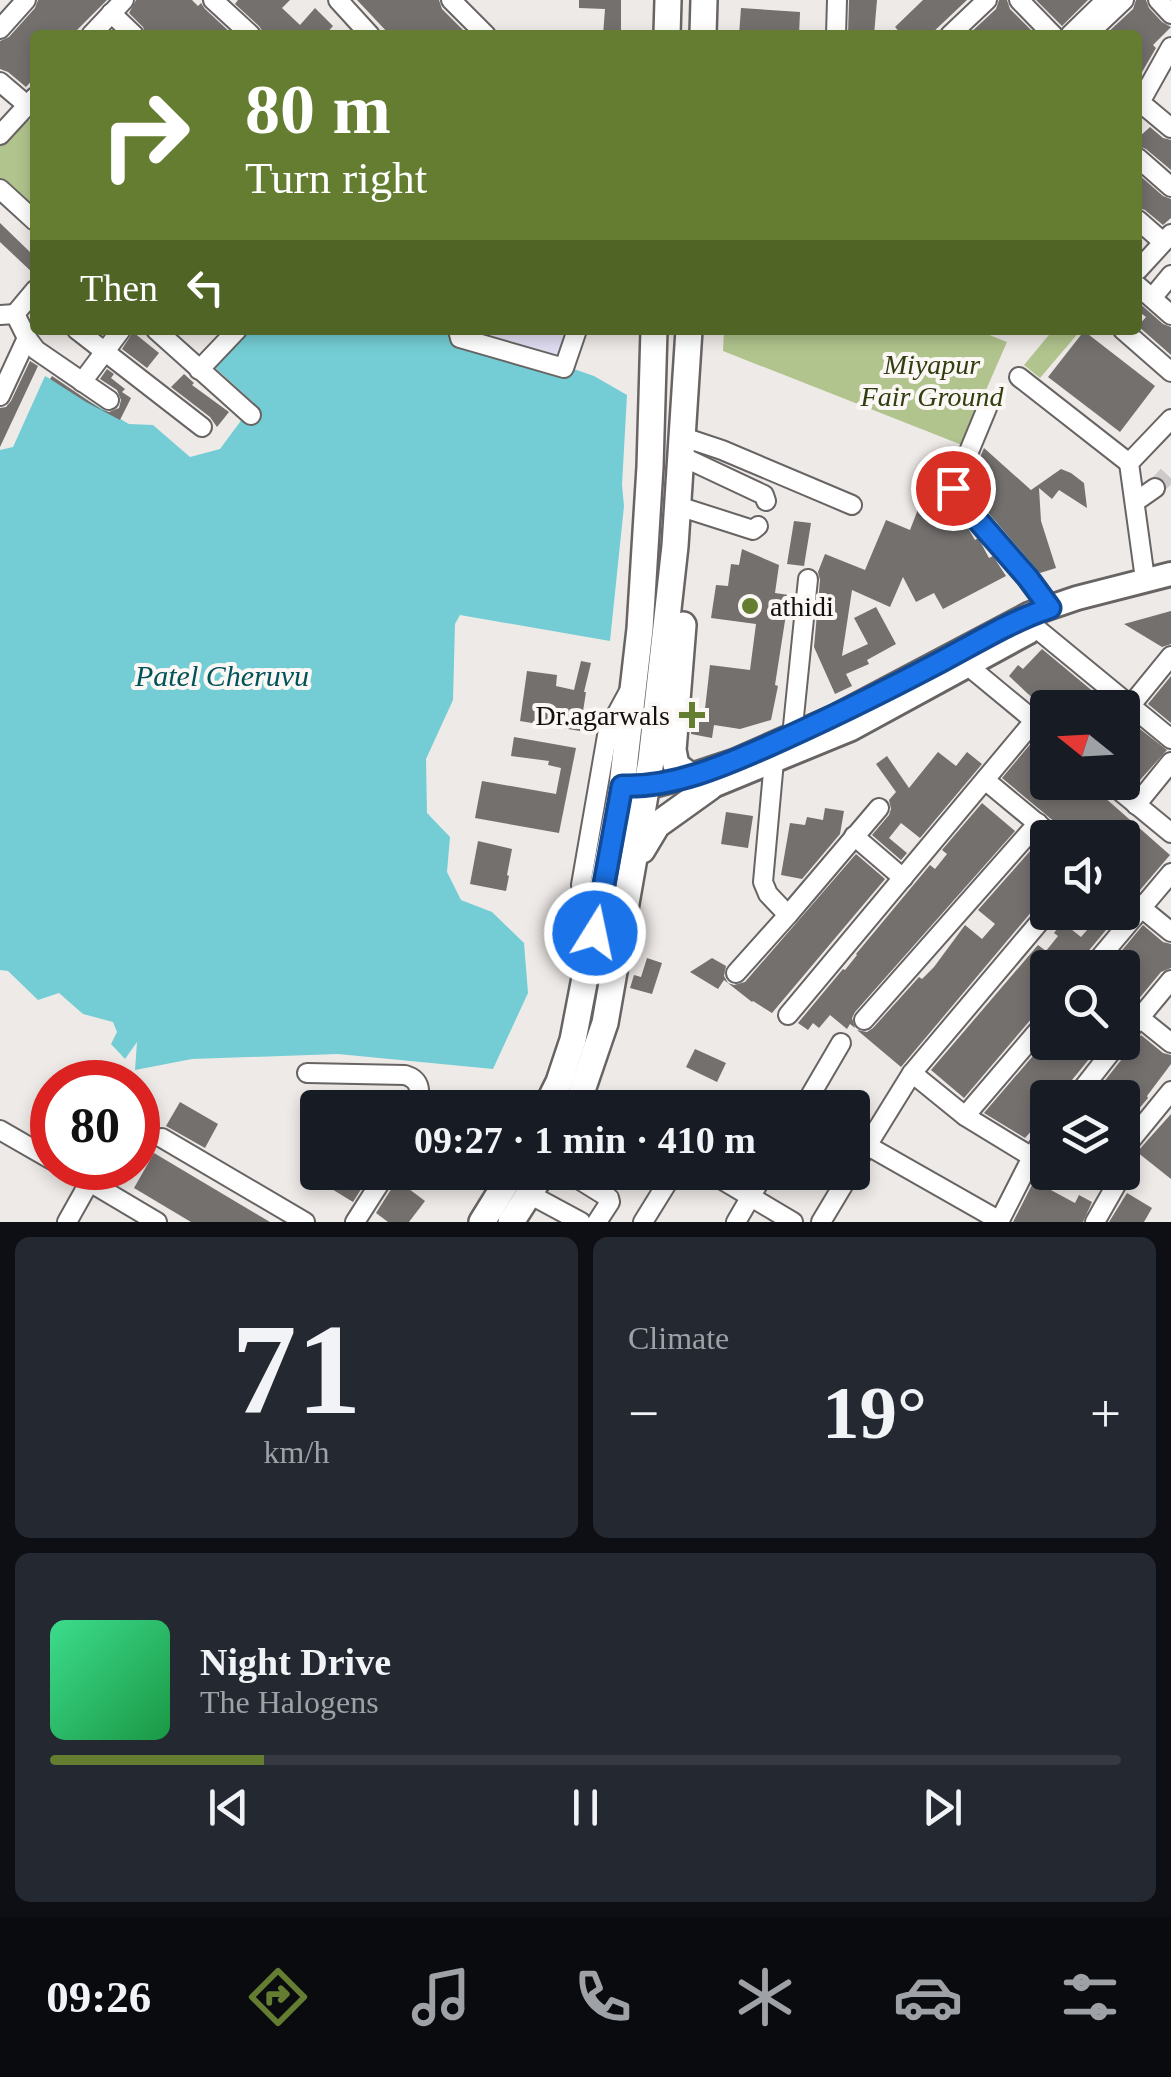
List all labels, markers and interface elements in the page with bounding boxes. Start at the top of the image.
icon: right [80,70,210,200]
text: 80 m [245,71,391,148]
text: Turn right [245,153,427,203]
icon: left [178,260,233,315]
text: Then [80,267,158,309]
park label: Miyapur Fair Ground [860,349,1004,412]
pin [911,446,996,531]
icon: arrive [926,461,981,516]
place label: athidi [770,591,834,622]
marker: athidi [739,595,761,617]
water label: Patel Cheruvu [134,659,309,692]
north arrow [1030,690,1140,800]
map controls [1030,690,1140,1190]
place label: Dr.agarwals [535,700,670,731]
marker: Dr.agarwals [679,702,705,728]
button: sound [1030,820,1140,930]
position arrow [543,881,647,985]
button: search [1030,950,1140,1060]
speed limit sign: 80 [30,1060,160,1190]
button: layers [1030,1080,1140,1190]
text: 09:27 · 1 min · 410 m [414,1119,756,1161]
text: 71 [232,1297,362,1441]
text: Climate [628,1320,729,1356]
text: 19° [822,1371,927,1454]
text: − [628,1383,659,1444]
text: + [1090,1383,1121,1444]
text: km/h [264,1434,329,1470]
text: Night Drive [200,1641,391,1683]
text: The Halogens [200,1684,379,1720]
icon: previous [201,1780,256,1835]
icon: pause [558,1780,613,1835]
icon: next [915,1780,970,1835]
icon: directions [243,1962,313,2032]
icon: music [406,1962,476,2032]
icon: phone [568,1962,638,2032]
icon: climate [730,1962,800,2032]
icon: car [893,1962,963,2032]
icon: filters [1055,1962,1125,2032]
text: 09:26 [46,1972,151,2022]

